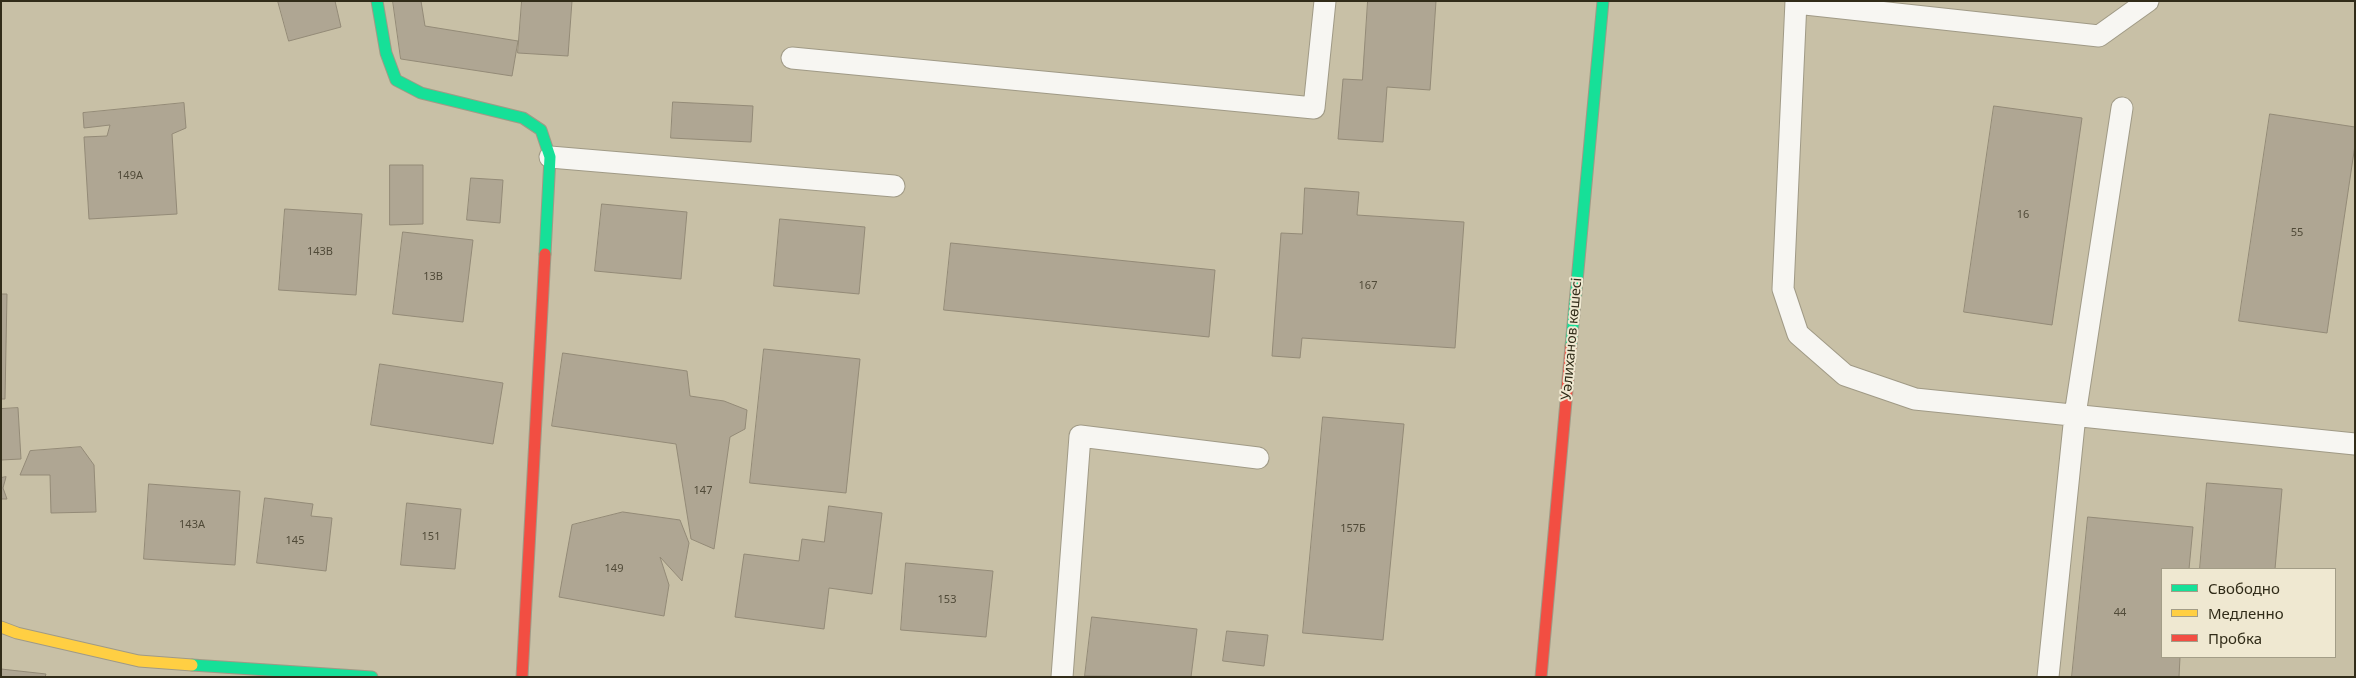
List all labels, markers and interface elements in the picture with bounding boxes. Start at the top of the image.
house number: 149А [117,169,143,183]
house number: 16 [2017,208,2029,222]
house number: 55 [2291,226,2303,240]
house number: 143В [307,245,333,259]
house number: 13В [423,270,443,284]
street label: Уәлиханов көшесі [1558,277,1586,401]
house number: 167 [1359,279,1377,293]
house number: 147 [694,484,712,498]
house number: 143А [179,518,205,532]
house number: 157Б [1340,522,1366,536]
house number: 151 [422,530,440,544]
house number: 145 [286,534,304,548]
house number: 149 [605,562,623,576]
legend [2161,568,2336,658]
text: Свободно [2208,578,2280,598]
house number: 153 [938,593,956,607]
text: Медленно [2208,603,2284,623]
house number: 44 [2114,606,2126,620]
text: Пробка [2208,628,2262,648]

